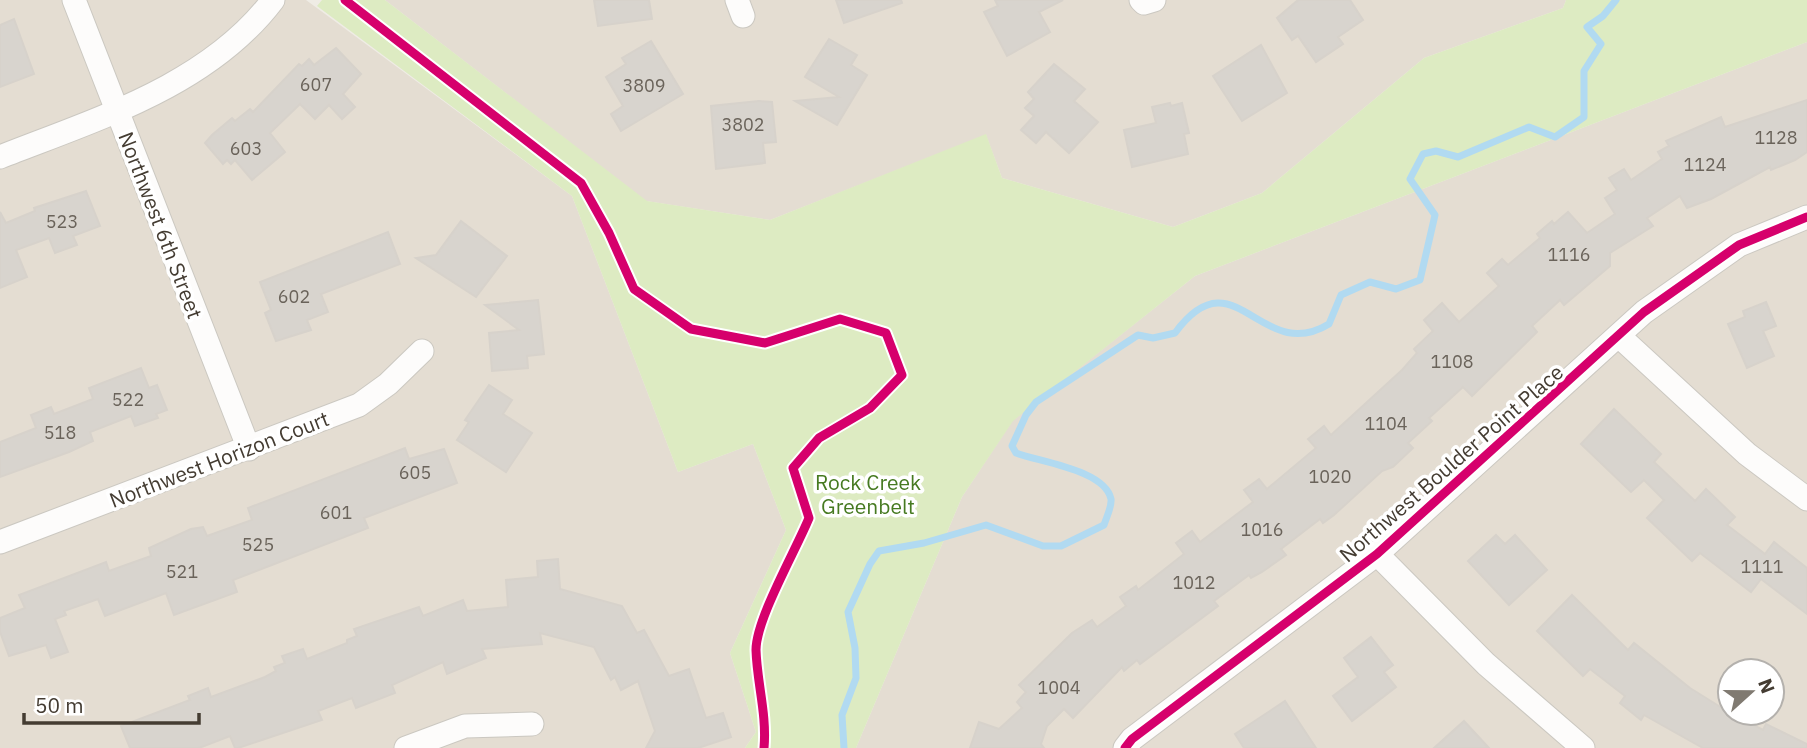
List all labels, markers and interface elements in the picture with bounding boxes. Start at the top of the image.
house number: 607 [300,73,332,96]
house number: 3809 [622,74,666,97]
house number: 3802 [721,113,765,136]
house number: 1128 [1754,126,1798,149]
street label: Northwest 6th Street [112,128,210,322]
house number: 603 [230,137,262,160]
house number: 1124 [1683,153,1727,176]
house number: 523 [46,210,78,233]
house number: 1116 [1547,243,1591,266]
house number: 602 [278,285,310,308]
house number: 1108 [1430,350,1474,373]
street label: Northwest Boulder Point Place [1333,358,1569,568]
house number: 522 [112,388,144,411]
street label: Northwest Horizon Court [105,404,333,514]
house number: 1104 [1364,412,1408,435]
house number: 518 [44,421,76,444]
house number: 605 [399,461,431,484]
house number: 1020 [1308,465,1352,488]
park label: Rock Creek Greenbelt [815,468,921,520]
house number: 601 [320,501,352,524]
house number: 1016 [1240,518,1284,541]
house number: 525 [242,533,274,556]
house number: 1111 [1740,555,1784,578]
house number: 521 [166,560,198,583]
house number: 1012 [1172,571,1216,594]
north arrow [1716,657,1786,727]
text: N [1753,675,1781,697]
house number: 1004 [1037,676,1081,699]
scale bar [24,682,200,726]
text: 50 m [35,691,84,719]

